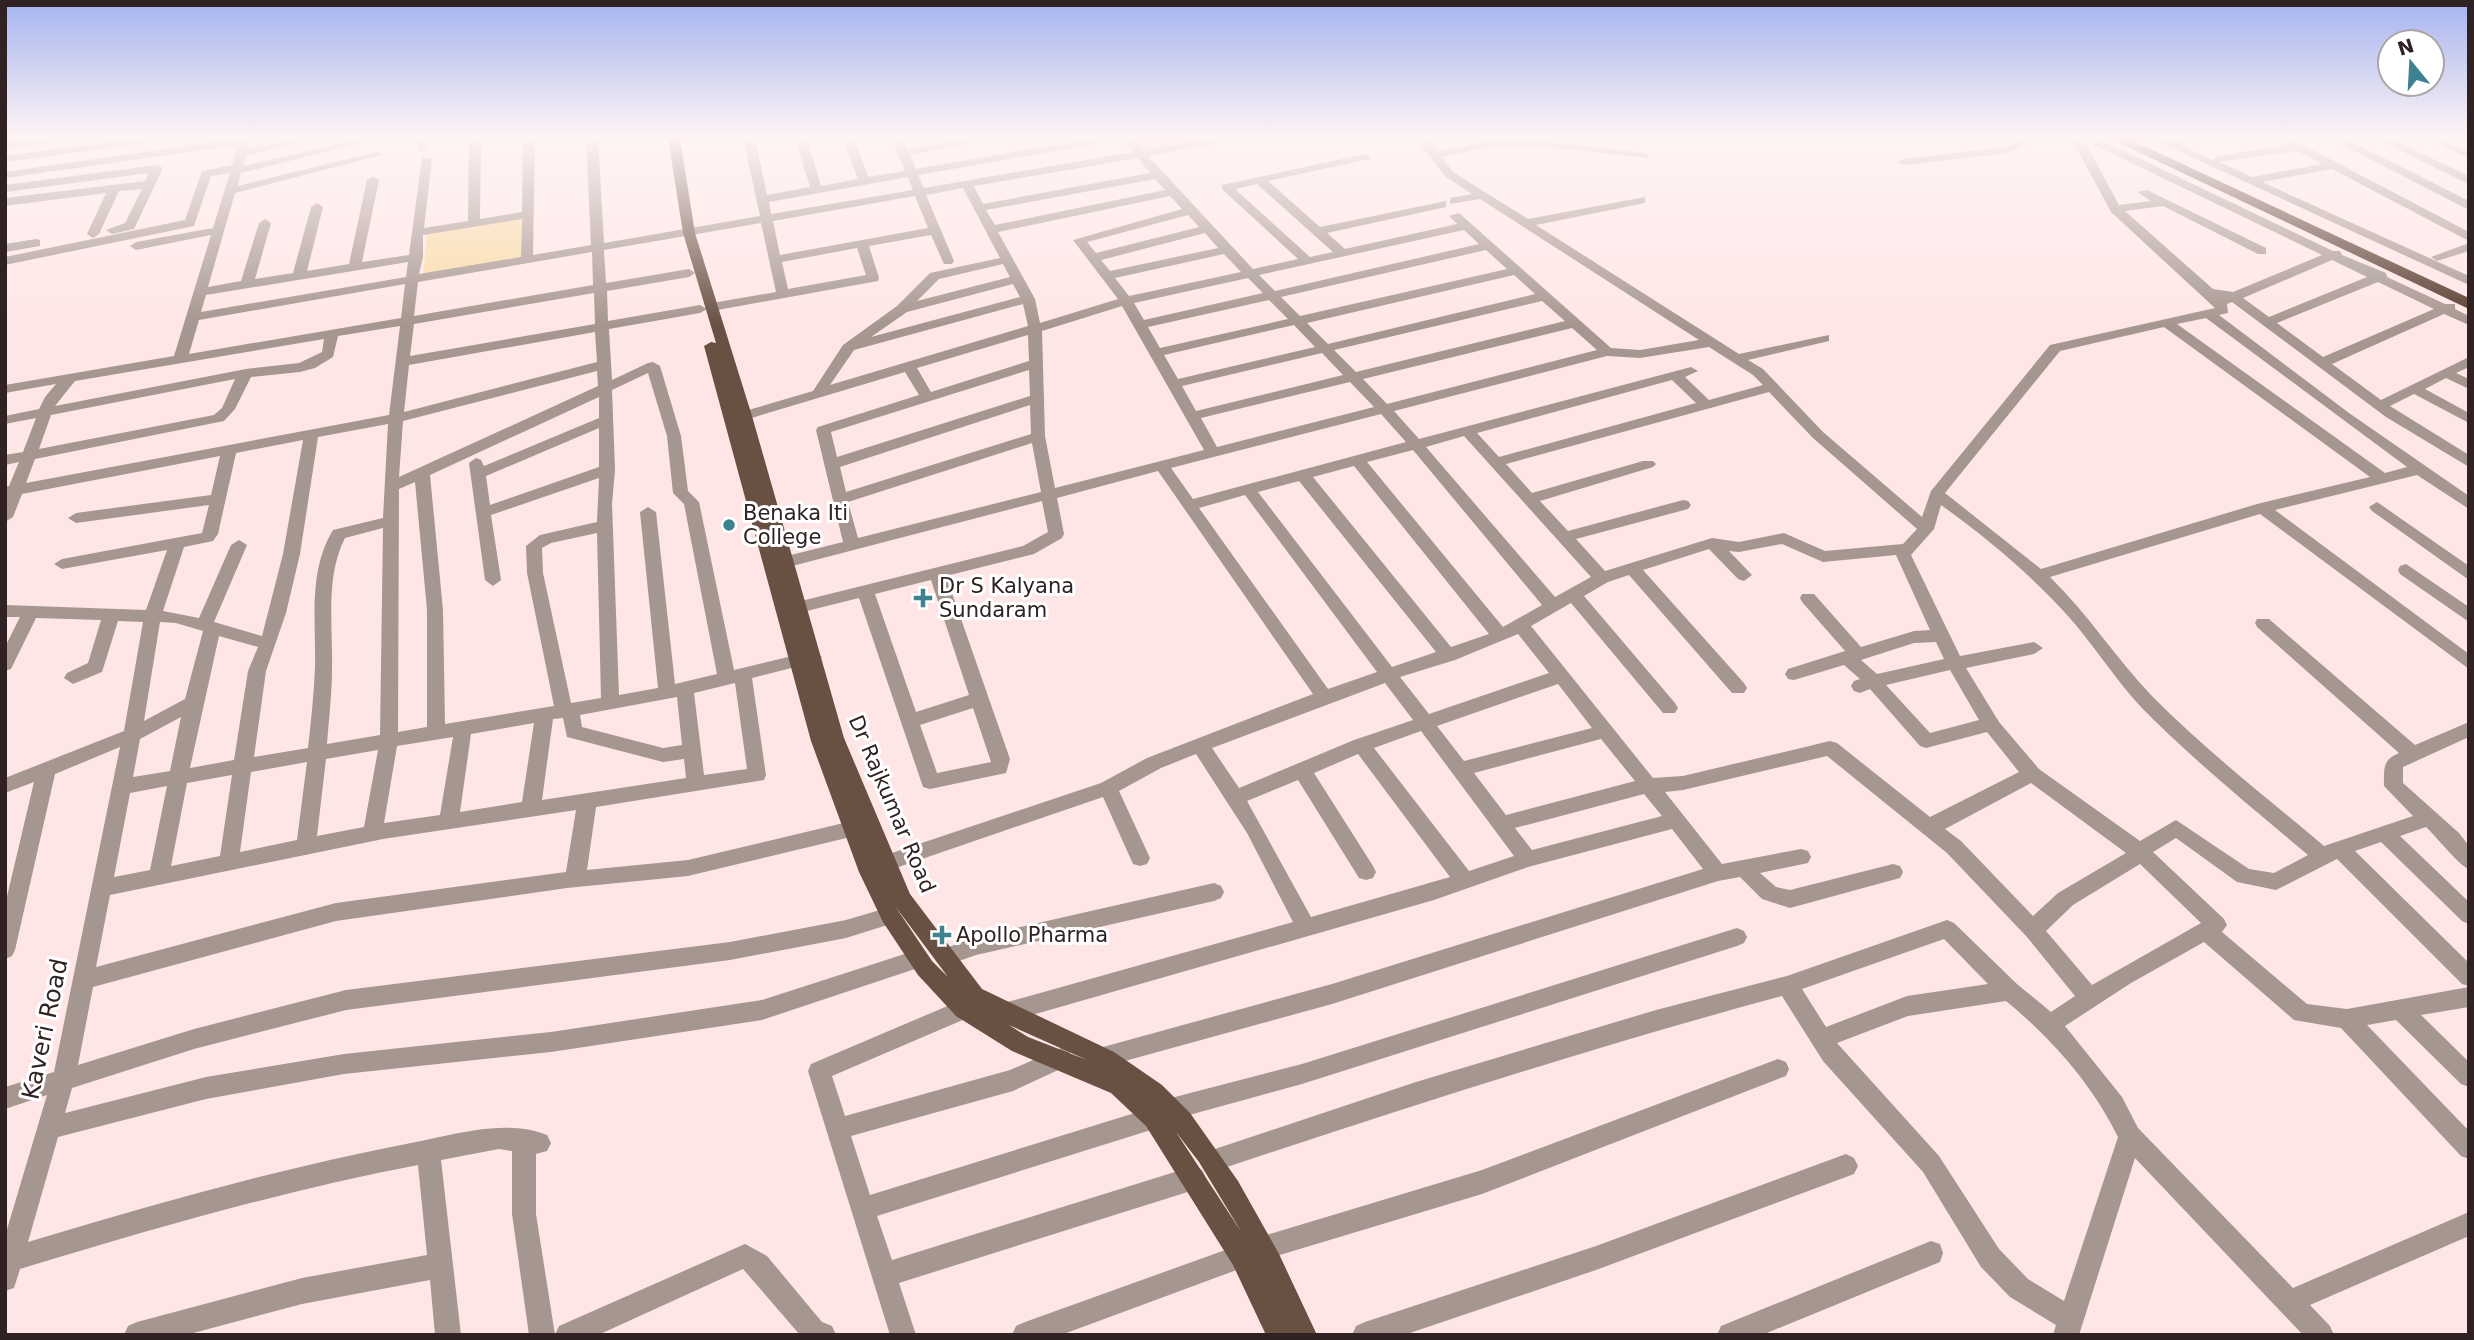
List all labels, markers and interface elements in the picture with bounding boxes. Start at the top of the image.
north arrow [2376,28,2446,98]
text: N [2395,34,2417,60]
place label: Benaka Iti College [743,501,848,549]
marker: Benaka Iti College [721,517,737,533]
place label: Dr S Kalyana Sundaram [939,574,1074,622]
marker: Dr S Kalyana Sundaram [913,588,933,608]
street label: Dr Rajkumar Road [844,712,940,896]
place label: Apollo Pharma [956,923,1108,947]
marker: Apollo Pharma [934,927,950,943]
street label: Kaveri Road [16,956,74,1102]

